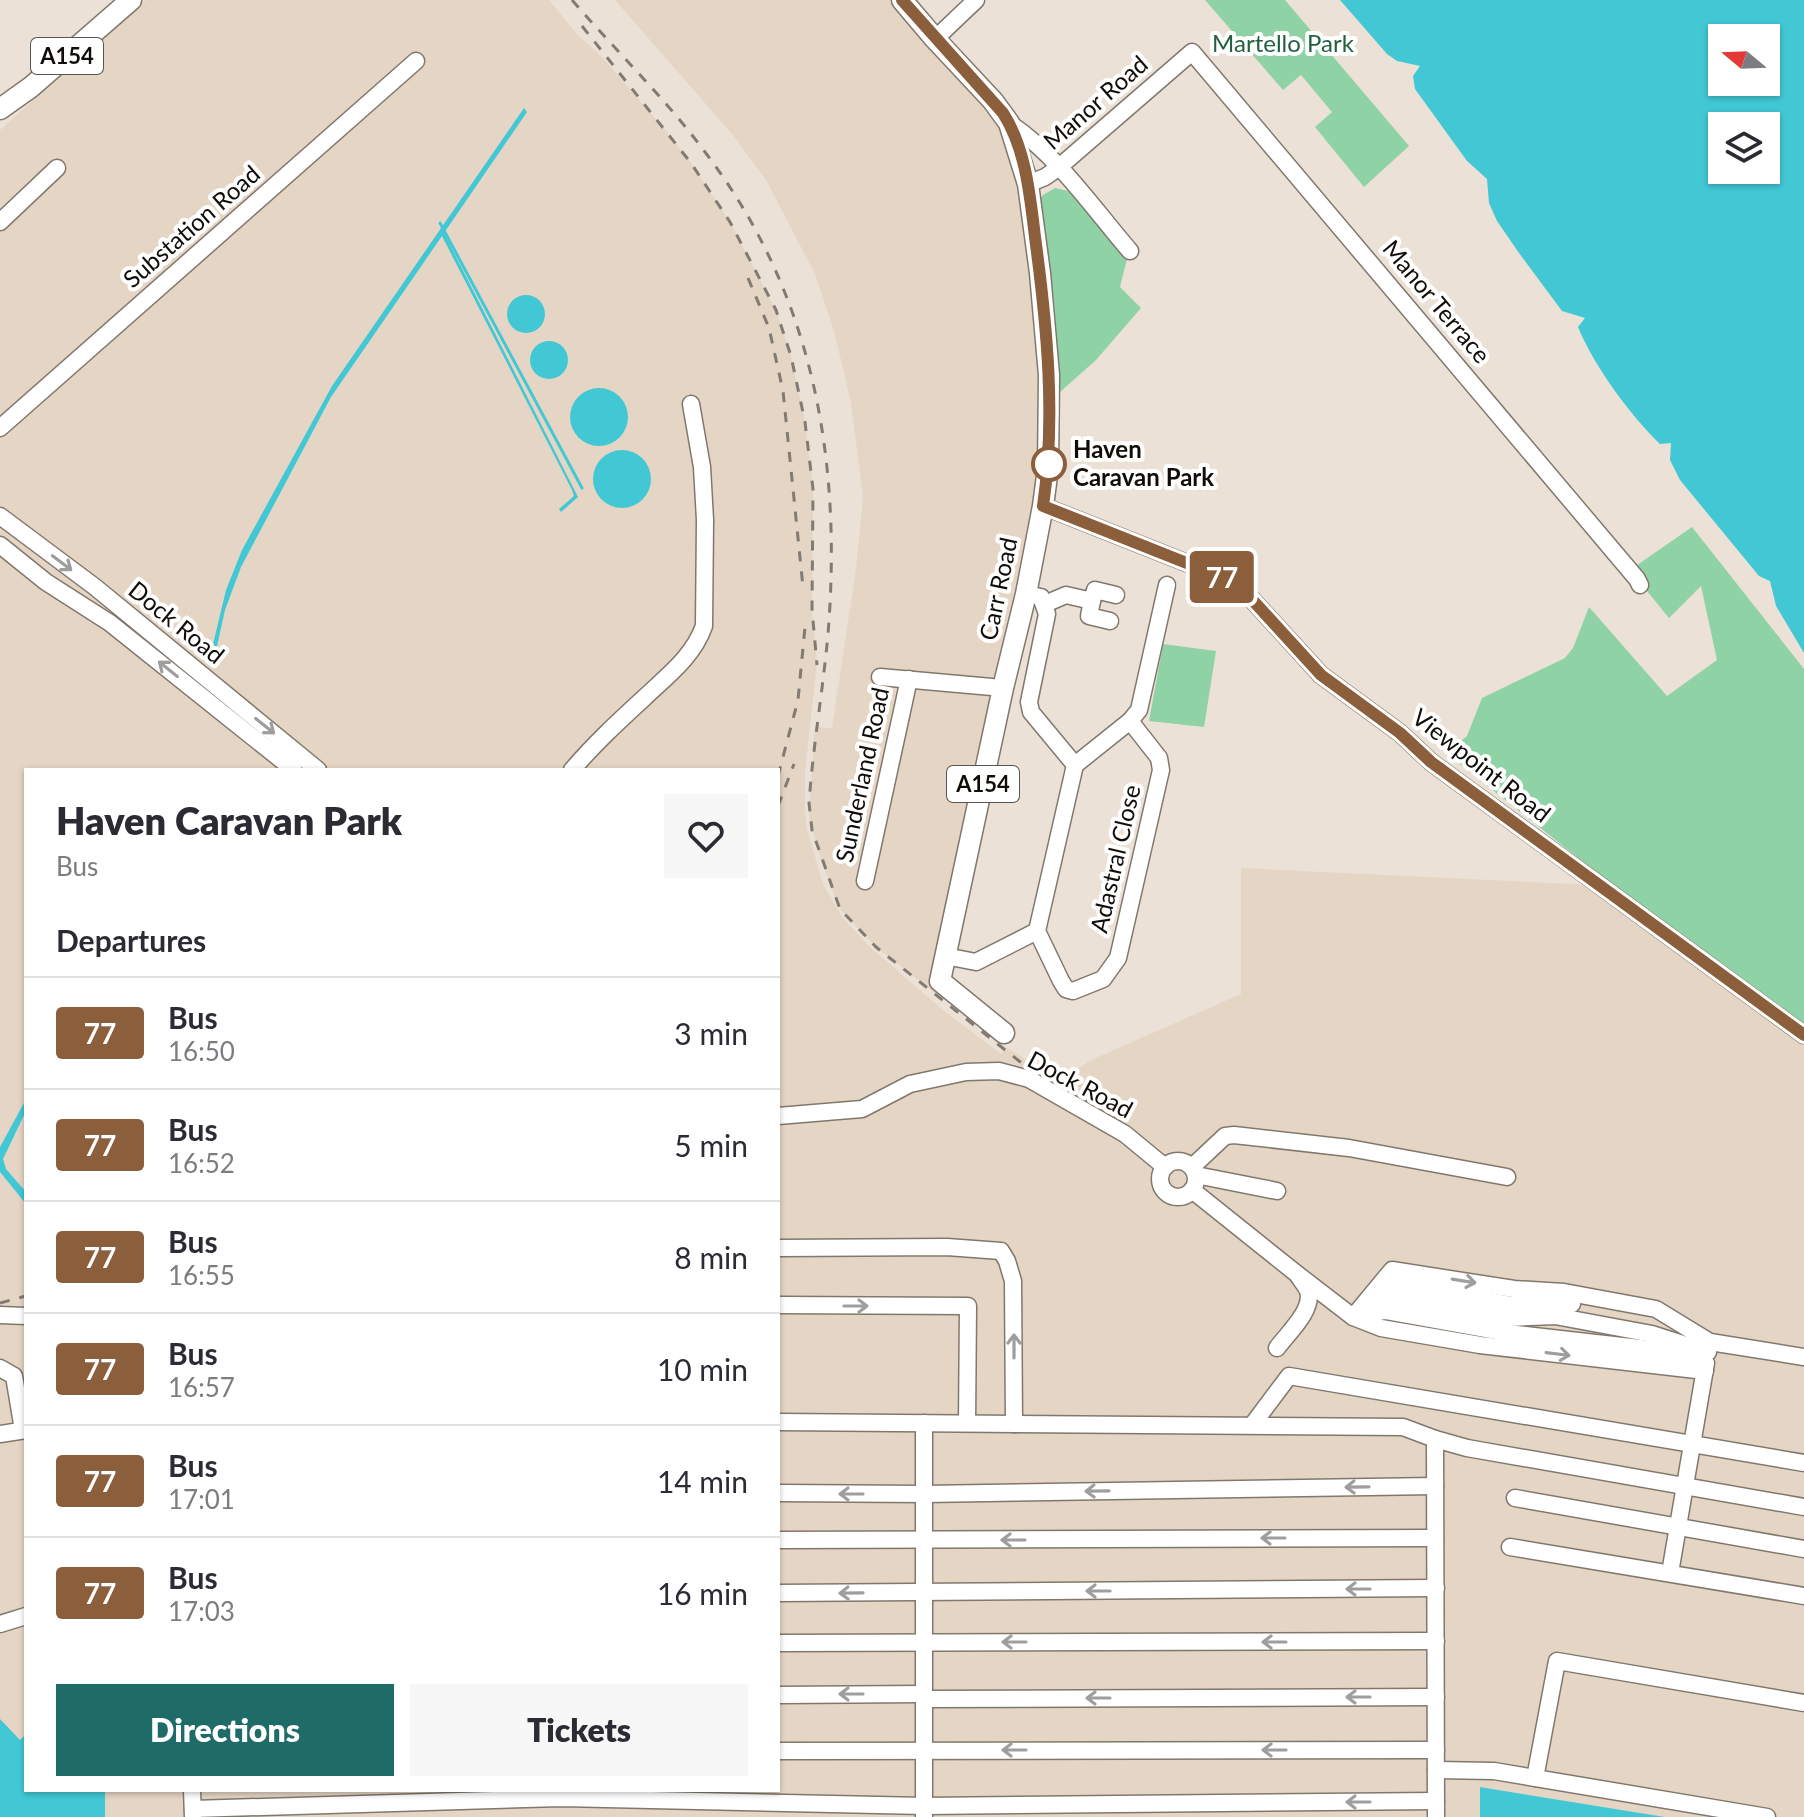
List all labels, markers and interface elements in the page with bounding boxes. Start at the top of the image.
north arrow [1708,24,1780,96]
map controls [1708,24,1780,184]
park label: Martello Park [1212,28,1355,57]
road number: A154 [31,38,103,74]
street label: Manor Road [1037,49,1153,155]
button: layers [1708,112,1780,184]
street label: Substation Road [117,159,265,293]
street label: Manor Terrace [1377,234,1497,368]
place label: Haven Caravan Park [1073,434,1214,491]
marker: Haven Caravan Park [1032,447,1066,481]
street label: Carr Road [973,535,1023,643]
line badge: 77 [1186,551,1258,603]
one-way arrow [51,554,72,571]
text: 77 [1206,560,1238,594]
street label: Dock Road [123,574,231,669]
one-way arrow [158,660,179,678]
street label: Sunderland Road [829,685,894,865]
street label: Viewpoint Road [1407,702,1557,828]
one-way arrow [254,717,275,735]
road number: A154 [947,766,1019,802]
street label: Adastral Close [1083,782,1146,935]
button: heart [664,794,748,878]
text: Haven Caravan Park [56,797,402,843]
text: Bus [56,850,98,882]
text: Departures [56,922,206,958]
text: Bus [168,999,218,1035]
text: 3 min [674,1015,748,1051]
text: 77 [84,1016,116,1050]
text: 16:50 [168,1035,235,1067]
street label: Dock Road [1023,1044,1138,1123]
text: Bus [168,1111,218,1147]
text: 5 min [674,1127,748,1163]
text: 77 [84,1128,116,1162]
text: 16:52 [168,1147,235,1179]
text: Bus [168,1223,218,1259]
text: 8 min [674,1239,748,1275]
text: 77 [84,1240,116,1274]
text: 16:55 [168,1259,235,1291]
one-way arrow [1451,1275,1477,1290]
one-way arrow [842,1298,869,1314]
one-way arrow [1006,1333,1022,1360]
text: Bus [168,1335,218,1371]
one-way arrow [1545,1347,1570,1362]
text: 10 min [657,1351,748,1387]
text: 77 [84,1352,116,1386]
text: 16:57 [168,1371,235,1403]
text: Bus [168,1447,218,1483]
text: 14 min [657,1463,748,1499]
text: 77 [84,1464,116,1498]
one-way arrow [1344,1479,1371,1495]
text: 17:01 [168,1483,235,1515]
one-way arrow [1084,1483,1111,1499]
one-way arrow [838,1486,865,1501]
one-way arrow [1260,1530,1287,1546]
one-way arrow [1000,1532,1027,1548]
text: Bus [168,1559,218,1595]
text: 16 min [657,1575,748,1611]
text: 77 [84,1576,116,1610]
one-way arrow [1345,1581,1372,1597]
one-way arrow [1085,1583,1112,1599]
one-way arrow [838,1585,865,1600]
text: 17:03 [168,1595,235,1627]
one-way arrow [1001,1634,1028,1650]
one-way arrow [1261,1634,1288,1650]
button: Directions [56,1684,394,1776]
button: Tickets [410,1684,748,1776]
one-way arrow [838,1686,865,1702]
one-way arrow [1345,1689,1372,1705]
one-way arrow [1085,1690,1112,1706]
one-way arrow [1001,1742,1028,1758]
one-way arrow [1261,1742,1288,1758]
one-way arrow [1345,1794,1372,1810]

